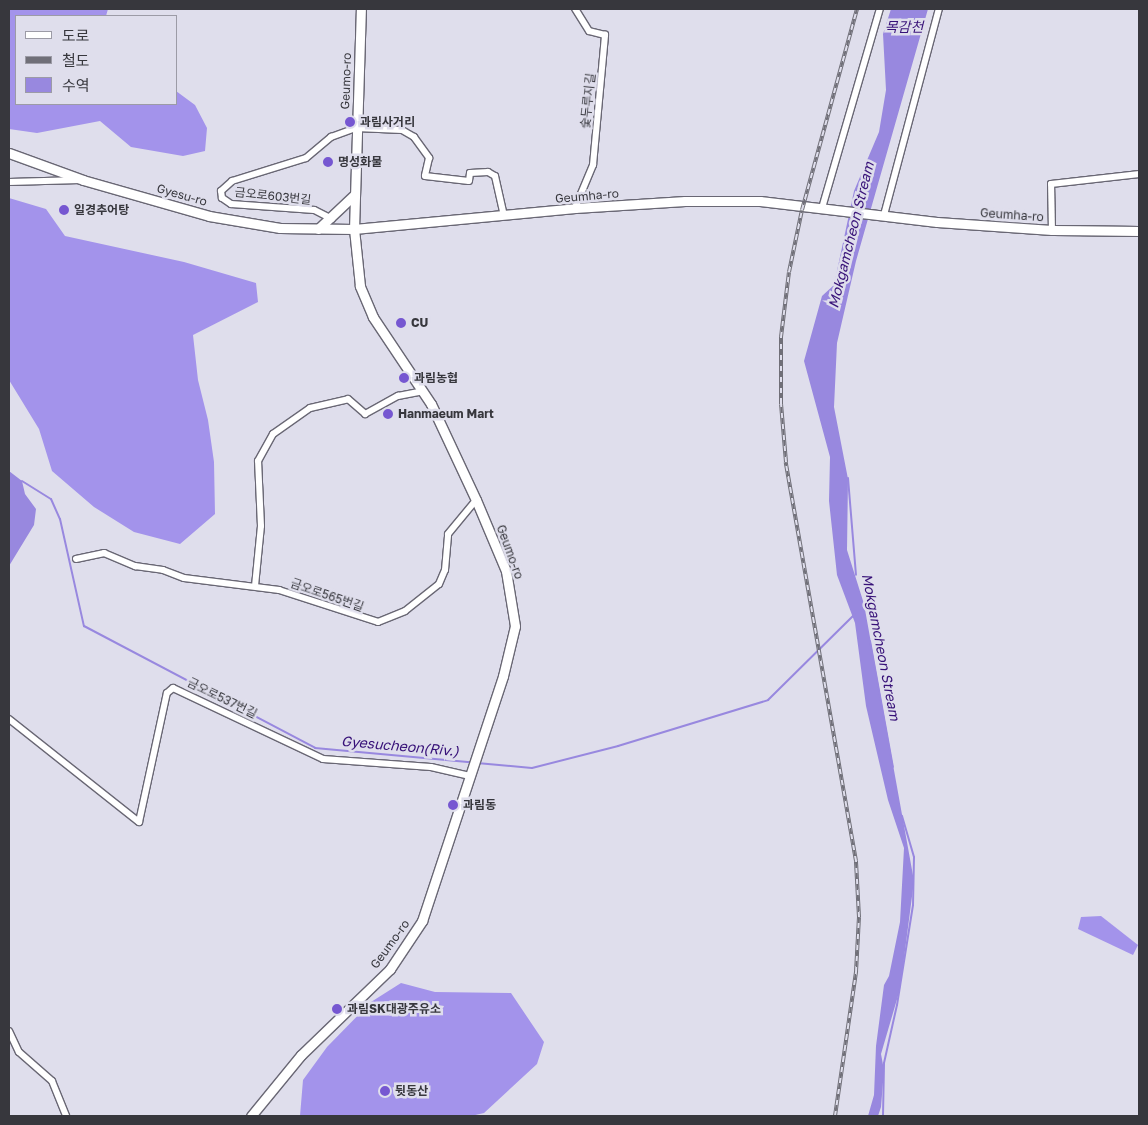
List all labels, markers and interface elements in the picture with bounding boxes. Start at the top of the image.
legend [15,15,178,105]
water label: 목감천 [885,19,923,35]
text: 도로 [62,26,90,44]
text: 철도 [62,51,90,69]
street label: Geumo-ro [338,52,354,110]
street label: 숯두루지길 [578,73,598,129]
text: 수역 [62,76,90,94]
place label: 과림사거리 [360,115,415,129]
marker: 과림사거리 [344,116,356,128]
place label: 명성화물 [338,155,382,169]
marker: 명성화물 [322,156,334,168]
water label: Mokgamcheon Stream [825,160,877,310]
street label: Gyesu-ro [155,181,209,209]
street label: 금오로603번길 [234,185,312,207]
street label: Geumha-ro [555,186,619,206]
place label: 일경추어탕 [74,203,129,217]
marker: 일경추어탕 [58,204,70,216]
street label: Geumha-ro [980,206,1044,224]
place label: CU [411,316,428,330]
marker: CU [395,317,407,329]
place label: 과림농협 [414,371,458,385]
marker: 과림농협 [398,372,410,384]
place label: Hanmaeum Mart [398,407,494,421]
marker: Hanmaeum Mart [382,408,394,420]
street label: Geumo-ro [494,523,526,581]
water label: Mokgamcheon Stream [858,572,904,722]
street label: 금오로565번길 [289,576,365,614]
street label: 금오로537번길 [185,675,259,721]
water label: Gyesucheon(Riv.) [341,732,459,760]
place label: 과림동 [463,798,496,812]
marker: 과림동 [447,799,459,811]
street label: Geumo-ro [367,917,413,971]
place label: 과림SK대광주유소 [347,1002,441,1016]
marker: 과림SK대광주유소 [331,1003,343,1015]
place label: 뒷동산 [395,1084,428,1098]
marker: 뒷동산 [379,1085,391,1097]

